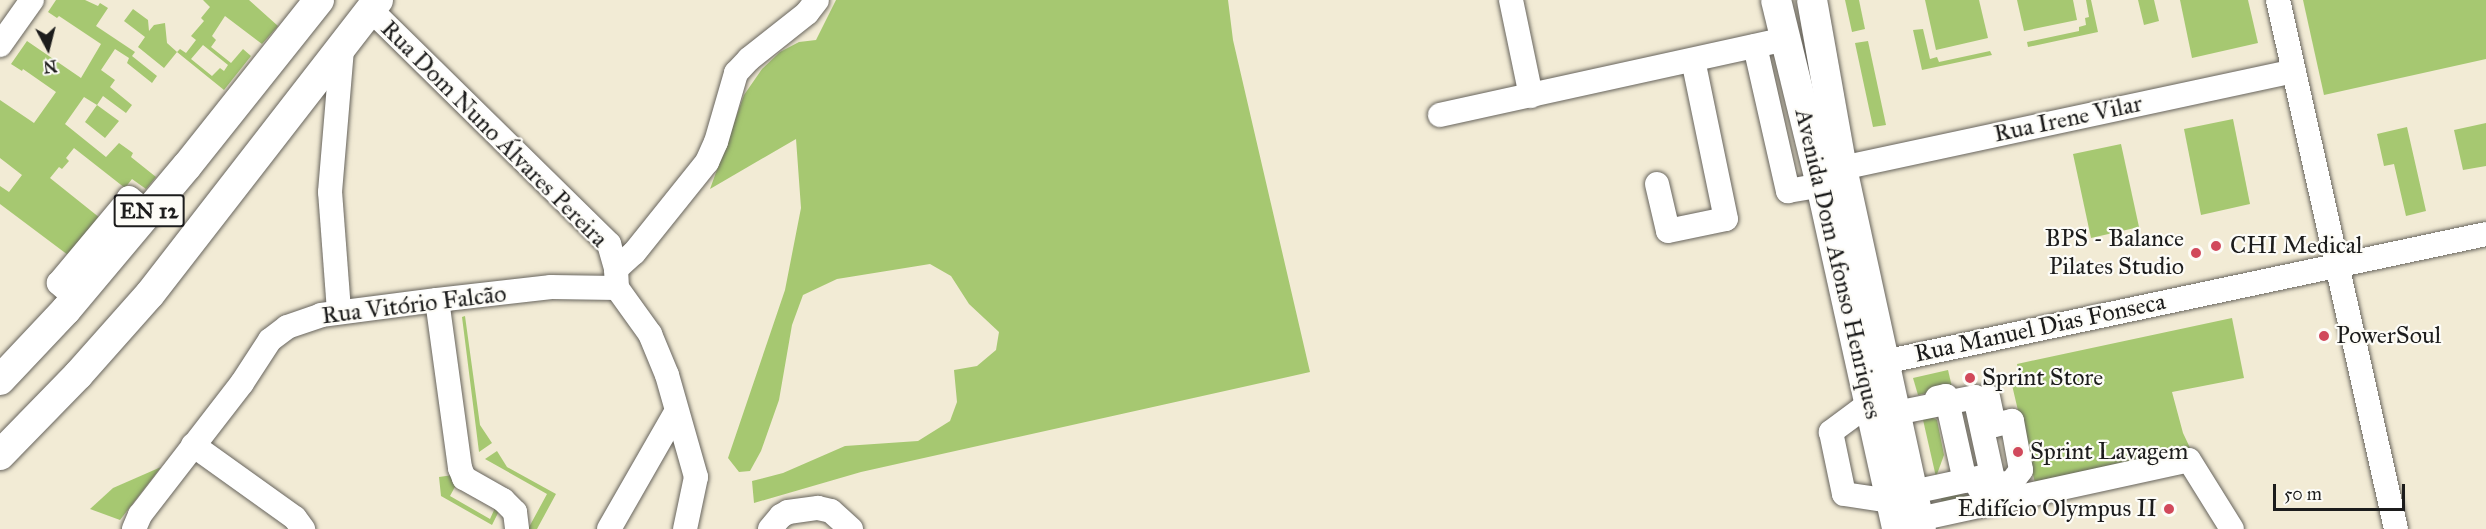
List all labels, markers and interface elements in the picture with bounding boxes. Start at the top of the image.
street label: Rua Dom Nuno Álvares Pereira [375,15,613,253]
north arrow [18,18,78,78]
text: N [42,56,58,77]
street label: Rua Irene Vilar [1991,89,2145,149]
street label: Avenida Dom Afonso Henriques [1788,106,1888,422]
road number: EN 12 [113,192,185,230]
place label: BPS - Balance Pilates Studio [2045,225,2184,281]
place label: CHI Medical [2230,232,2362,260]
marker: CHI Medical [2207,237,2225,255]
marker: BPS - Balance Pilates Studio [2189,246,2203,260]
street label: Rua Vitório Falcão [320,279,508,331]
street label: Rua Manuel Dias Fonseca [1912,287,2168,369]
place label: PowerSoul [2336,322,2441,350]
marker: PowerSoul [2317,329,2331,343]
place label: Sprint Store [1982,364,2103,392]
marker: Sprint Store [1963,371,1977,385]
place label: Sprint Lavagem [2030,438,2188,466]
marker: Sprint Lavagem [2011,445,2025,459]
scale bar [2276,472,2408,510]
text: 50 m [2284,483,2322,505]
place label: Edifício Olympus II [1957,495,2157,523]
marker: Edifício Olympus II [2162,502,2176,516]

